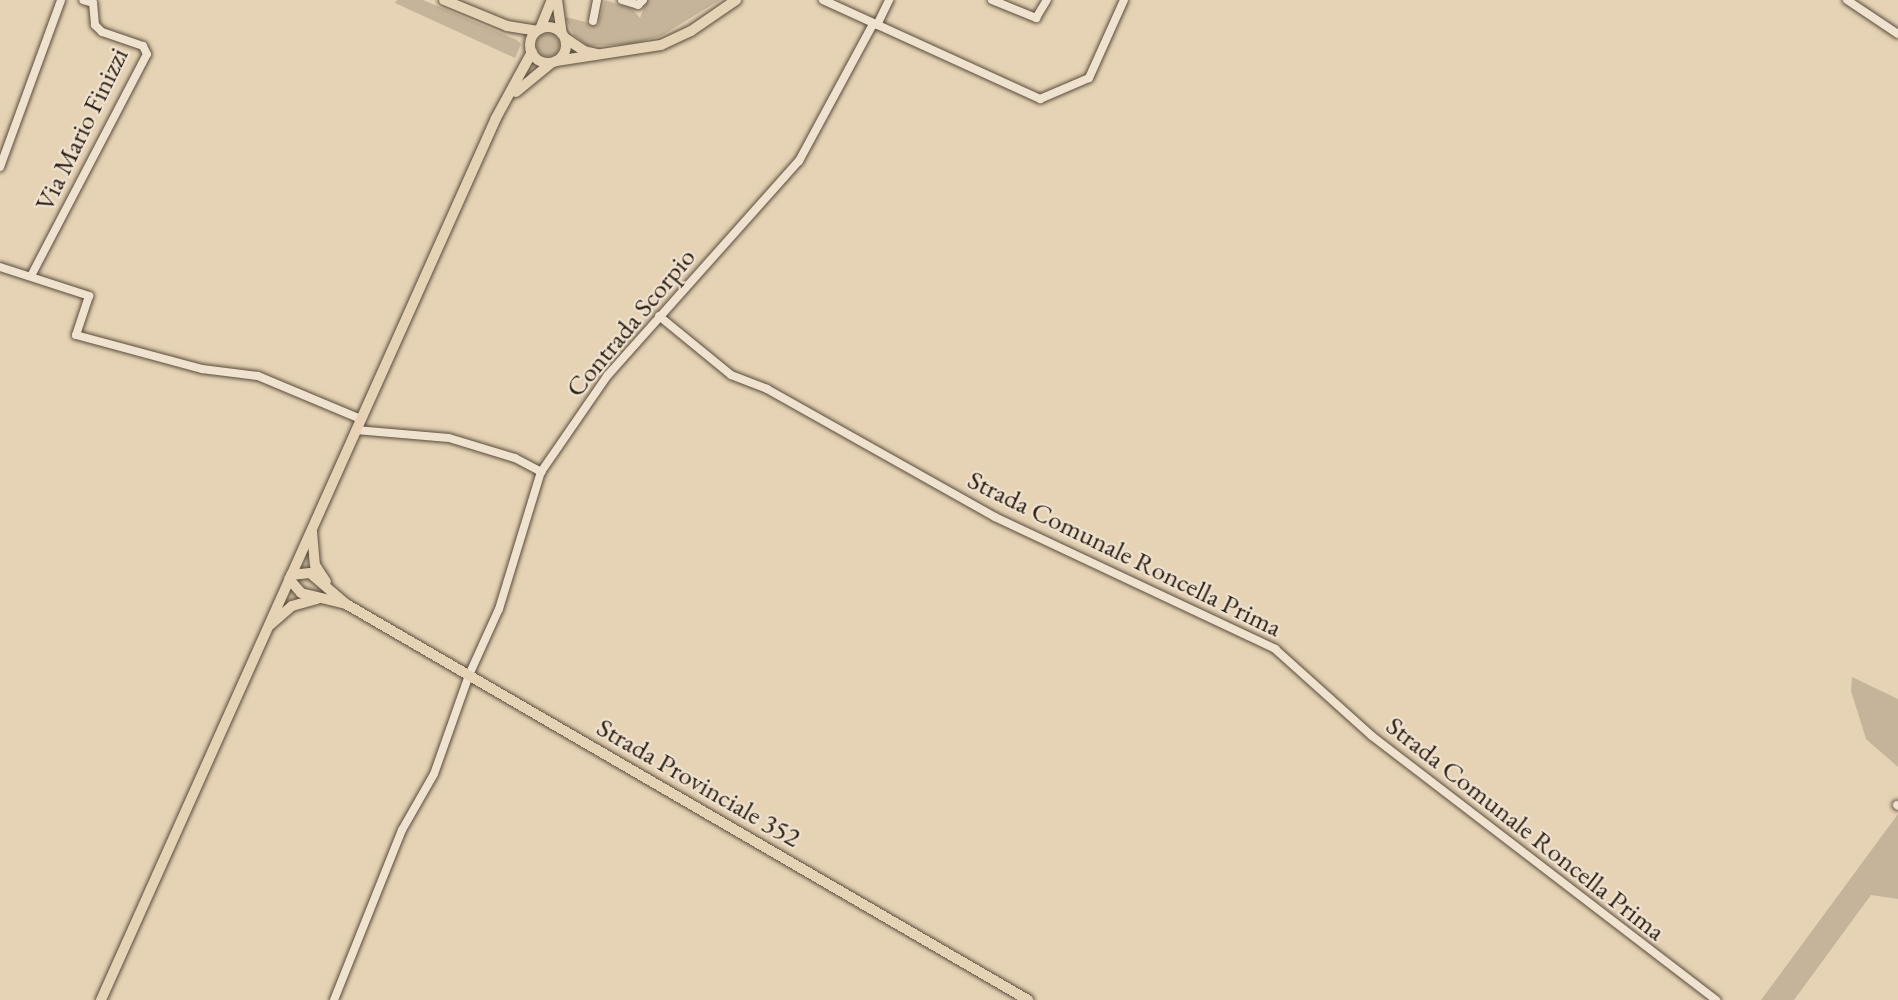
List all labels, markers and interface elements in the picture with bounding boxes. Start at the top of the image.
street label: Via Mario Finizzi [28,42,134,216]
street label: Contrada Scorpio [558,241,702,403]
street label: Strada Comunale Roncella Prima [963,463,1287,643]
street label: Strada Comunale Roncella Prima [1380,709,1672,947]
street label: Strada Provinciale 352 [591,710,807,854]

